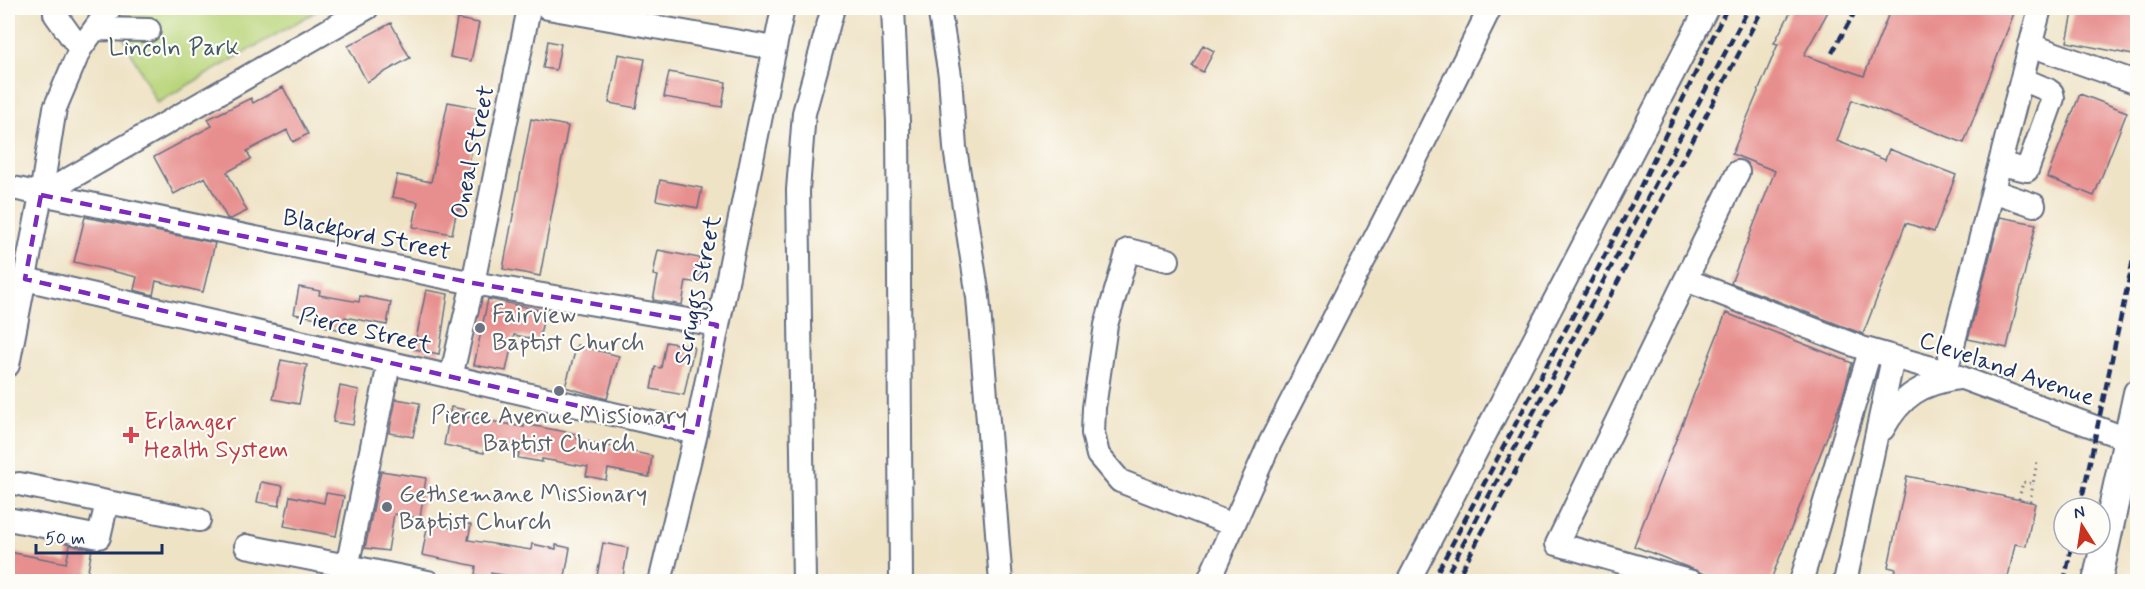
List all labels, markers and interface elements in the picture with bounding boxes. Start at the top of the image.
park label: Lincoln Park [109,33,239,64]
street label: Oneal Street [444,83,503,222]
street label: Blackford Street [279,203,453,270]
street label: Scruggs Street [667,212,732,369]
place label: Fairview Baptist Church [492,300,645,359]
street label: Pierce Street [296,301,435,362]
marker: Fairview Baptist Church [473,321,487,335]
street label: Cleveland Avenue [1915,325,2098,414]
marker: Pierce Avenue Missionary Baptist Church [552,384,566,398]
place label: Pierce Avenue Missionary Baptist Church [431,401,687,460]
place label: Erlanger Health System [144,407,288,466]
marker: Erlanger Health System [122,426,140,444]
place label: Gethsemane Missionary Baptist Church [399,479,647,538]
north arrow [2052,496,2112,556]
marker: Gethsemane Missionary Baptist Church [380,500,394,514]
text: N [2072,501,2087,524]
scale bar [36,517,162,555]
text: 50 m [45,527,85,551]

